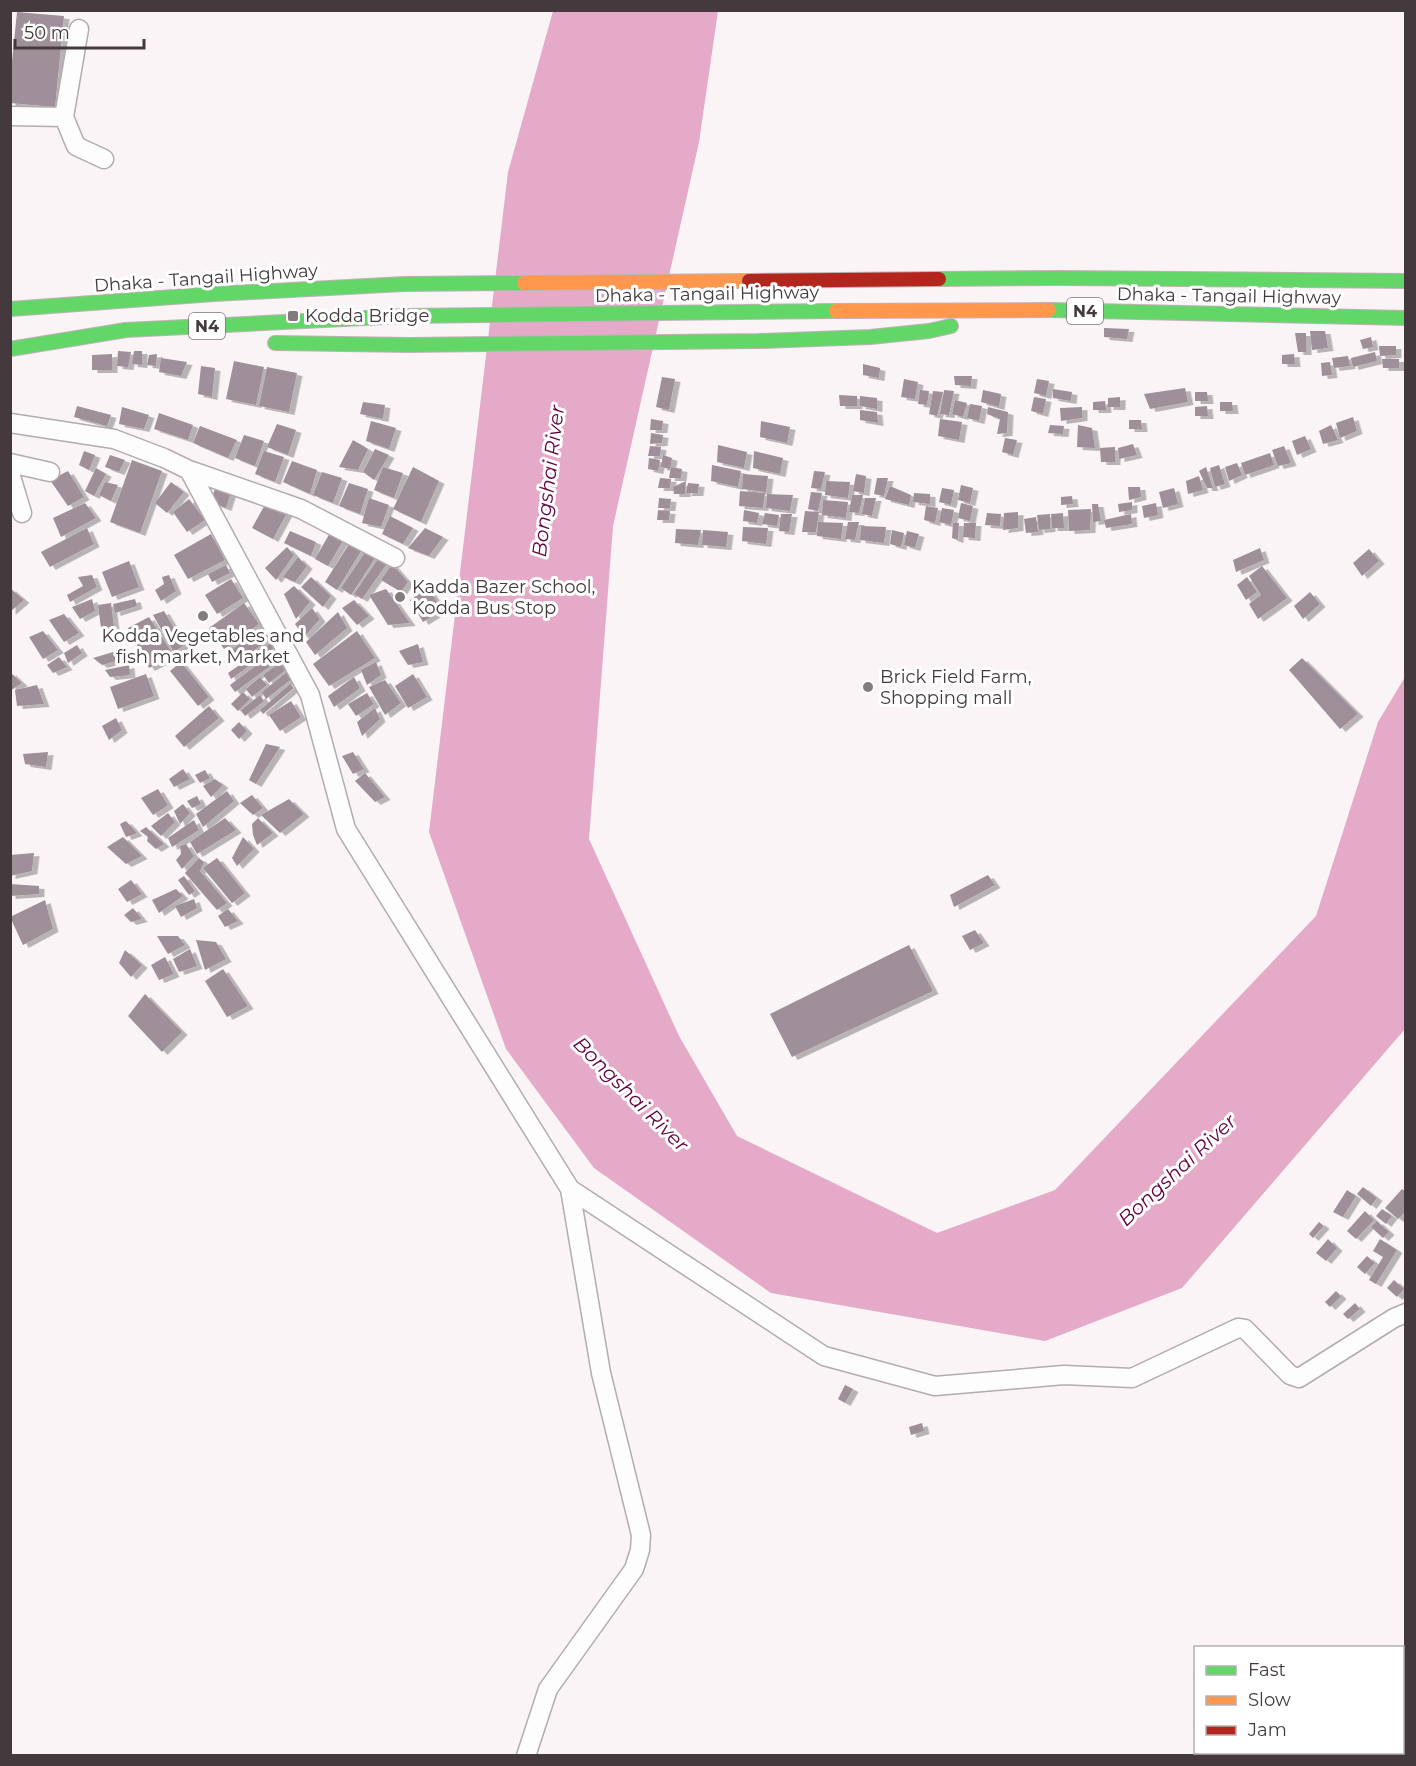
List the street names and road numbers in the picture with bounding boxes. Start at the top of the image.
street label: Dhaka - Tangail Highway [93,259,319,297]
street label: Dhaka - Tangail Highway [595,281,820,307]
street label: Dhaka - Tangail Highway [1117,283,1342,309]
road number: N4 [1067,298,1103,324]
road number: N4 [189,313,225,339]

